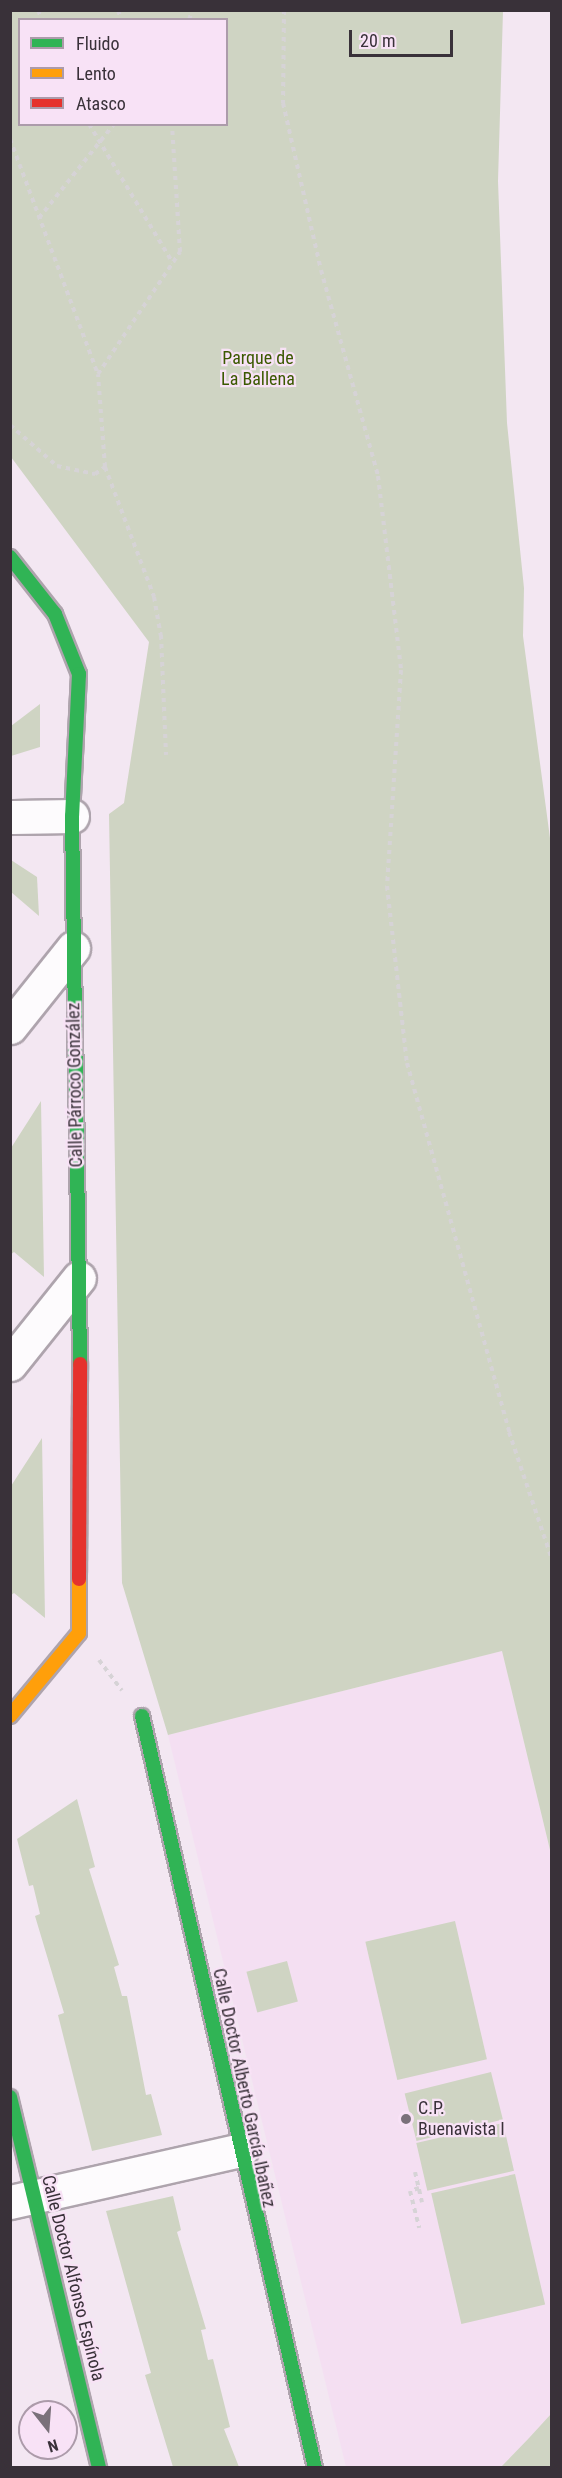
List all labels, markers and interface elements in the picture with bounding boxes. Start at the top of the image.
legend [18,18,228,126]
scale bar [352,18,456,56]
text: 20 m [360,30,395,51]
text: Fluido [76,33,120,54]
text: Lento [76,63,116,84]
text: Atasco [76,93,126,114]
park label: Parque de La Ballena [221,348,295,391]
street label: Calle Párroco González [63,1002,87,1168]
street label: Calle Doctor Alberto García Ibañez [208,1966,280,2210]
place label: C.P. Buenavista I [418,2098,505,2140]
marker: C.P. Buenavista I [399,2112,413,2126]
street label: Calle Doctor Alfonso Espínola [37,2173,109,2383]
north arrow [18,2400,78,2460]
text: N [45,2435,60,2456]

